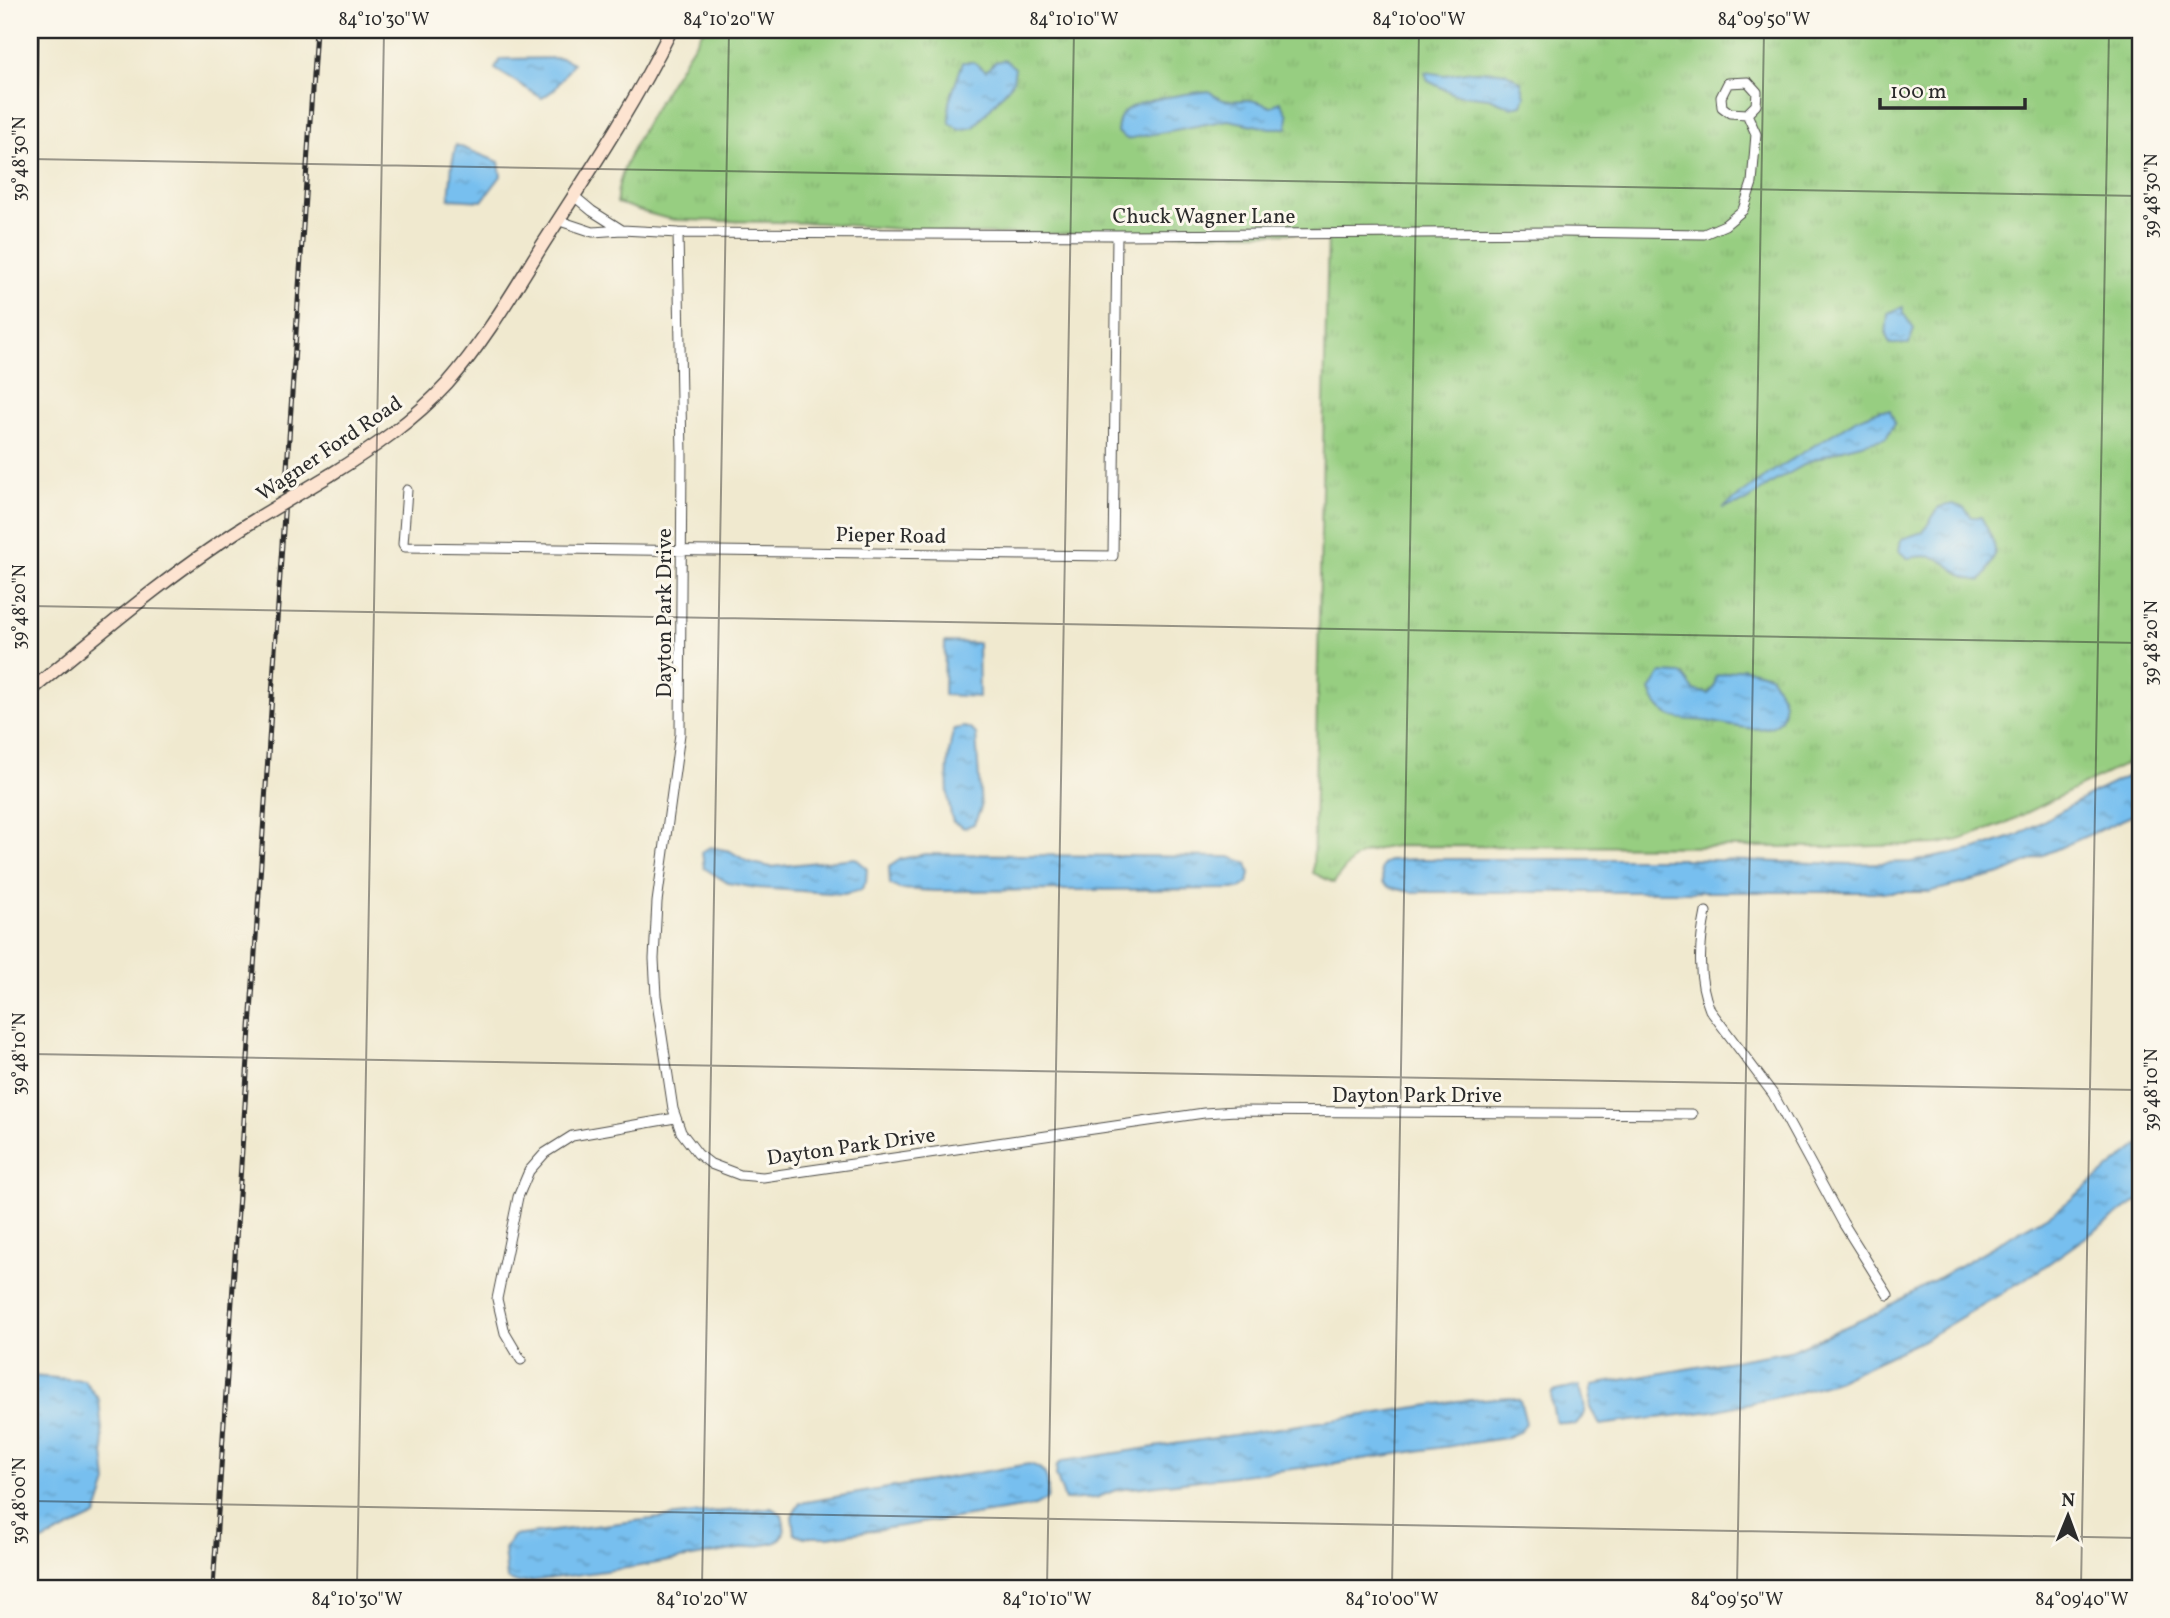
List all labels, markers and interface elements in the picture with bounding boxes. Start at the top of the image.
text: 84°10'30"W [338,8,430,33]
text: 84°10'20"W [683,8,775,33]
text: 84°10'10"W [1029,8,1119,33]
text: 84°10'00"W [1373,8,1465,33]
text: 84°09'50"W [1718,8,1810,33]
scale bar [1880,66,2025,110]
text: 100 m [1890,78,1947,107]
text: 39°48'30"N [8,116,33,202]
text: 39°48'30"N [2140,153,2165,239]
street label: Chuck Wagner Lane [1113,203,1296,232]
street label: Wagner Ford Road [251,390,409,509]
street label: Pieper Road [835,521,947,552]
street label: Dayton Park Drive [651,528,680,698]
text: 39°48'20"N [8,564,33,650]
text: 39°48'20"N [2140,600,2165,686]
text: 39°48'10"N [8,1012,33,1096]
text: 39°48'10"N [2140,1048,2165,1132]
street label: Dayton Park Drive [1332,1082,1502,1111]
street label: Dayton Park Drive [765,1121,937,1174]
text: 39°48'00"N [8,1457,33,1545]
north arrow [2034,1482,2104,1552]
text: N [2061,1488,2076,1514]
text: 84°10'30"W [311,1588,403,1613]
text: 84°10'20"W [656,1588,748,1613]
text: 84°10'10"W [1002,1588,1092,1613]
text: 84°10'00"W [1346,1588,1438,1613]
text: 84°09'50"W [1691,1588,1783,1613]
text: 84°09'40"W [2035,1588,2129,1613]

